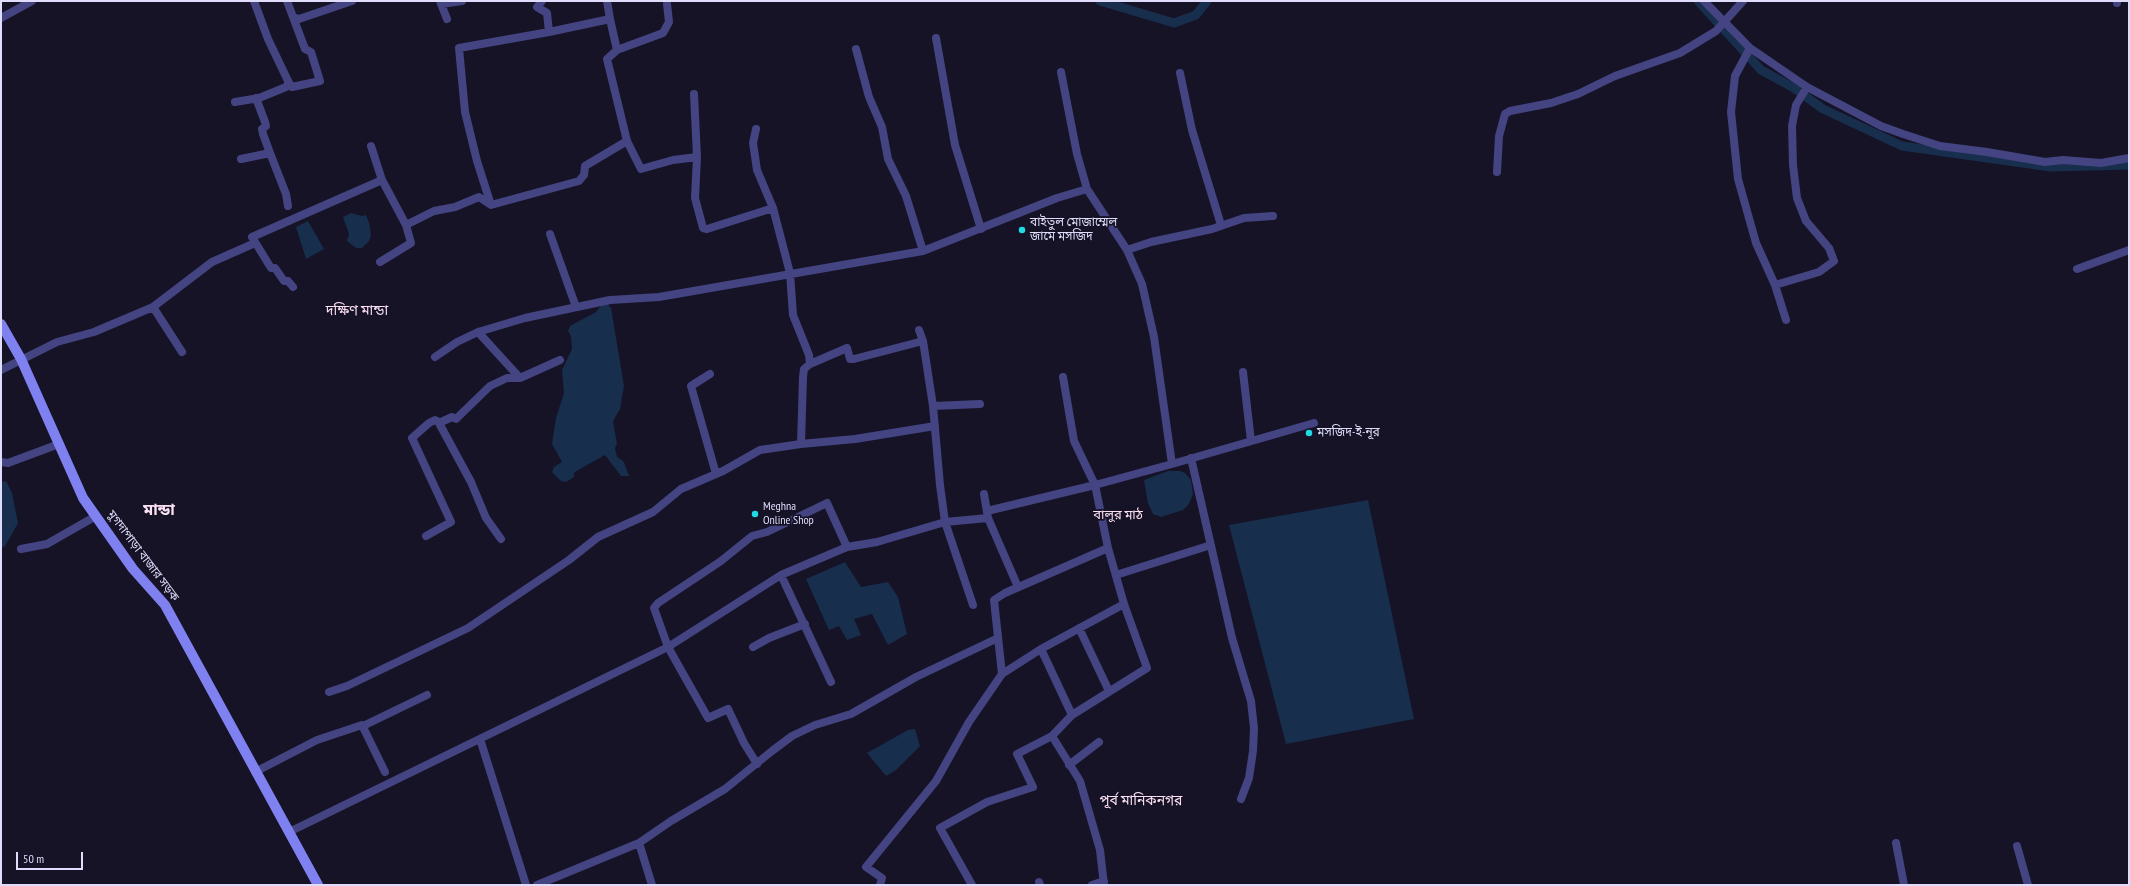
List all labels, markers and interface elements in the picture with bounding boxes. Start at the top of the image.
place label: বাইতুল মোজাম্মেল জামে মসজিদ [1030,216,1117,244]
marker: বাইতুল মোজাম্মেল জামে মসজিদ [1017,225,1027,235]
district label: দক্ষিণ মান্ডা [326,303,388,319]
place label: মসজিদ-ই-নূর [1317,426,1380,440]
marker: মসজিদ-ই-নূর [1304,428,1314,438]
district label: মান্ডা [143,500,175,520]
place label: Meghna Online Shop [763,500,814,528]
district label: বালুর মাঠ [1093,507,1143,523]
street label: মুগদাপাড়া বাজার সড়ক [104,508,182,604]
marker: Meghna Online Shop [750,509,760,519]
district label: পূর্ব মানিকনগর [1100,793,1182,809]
scale bar [18,844,85,870]
text: 50 m [23,851,44,866]

